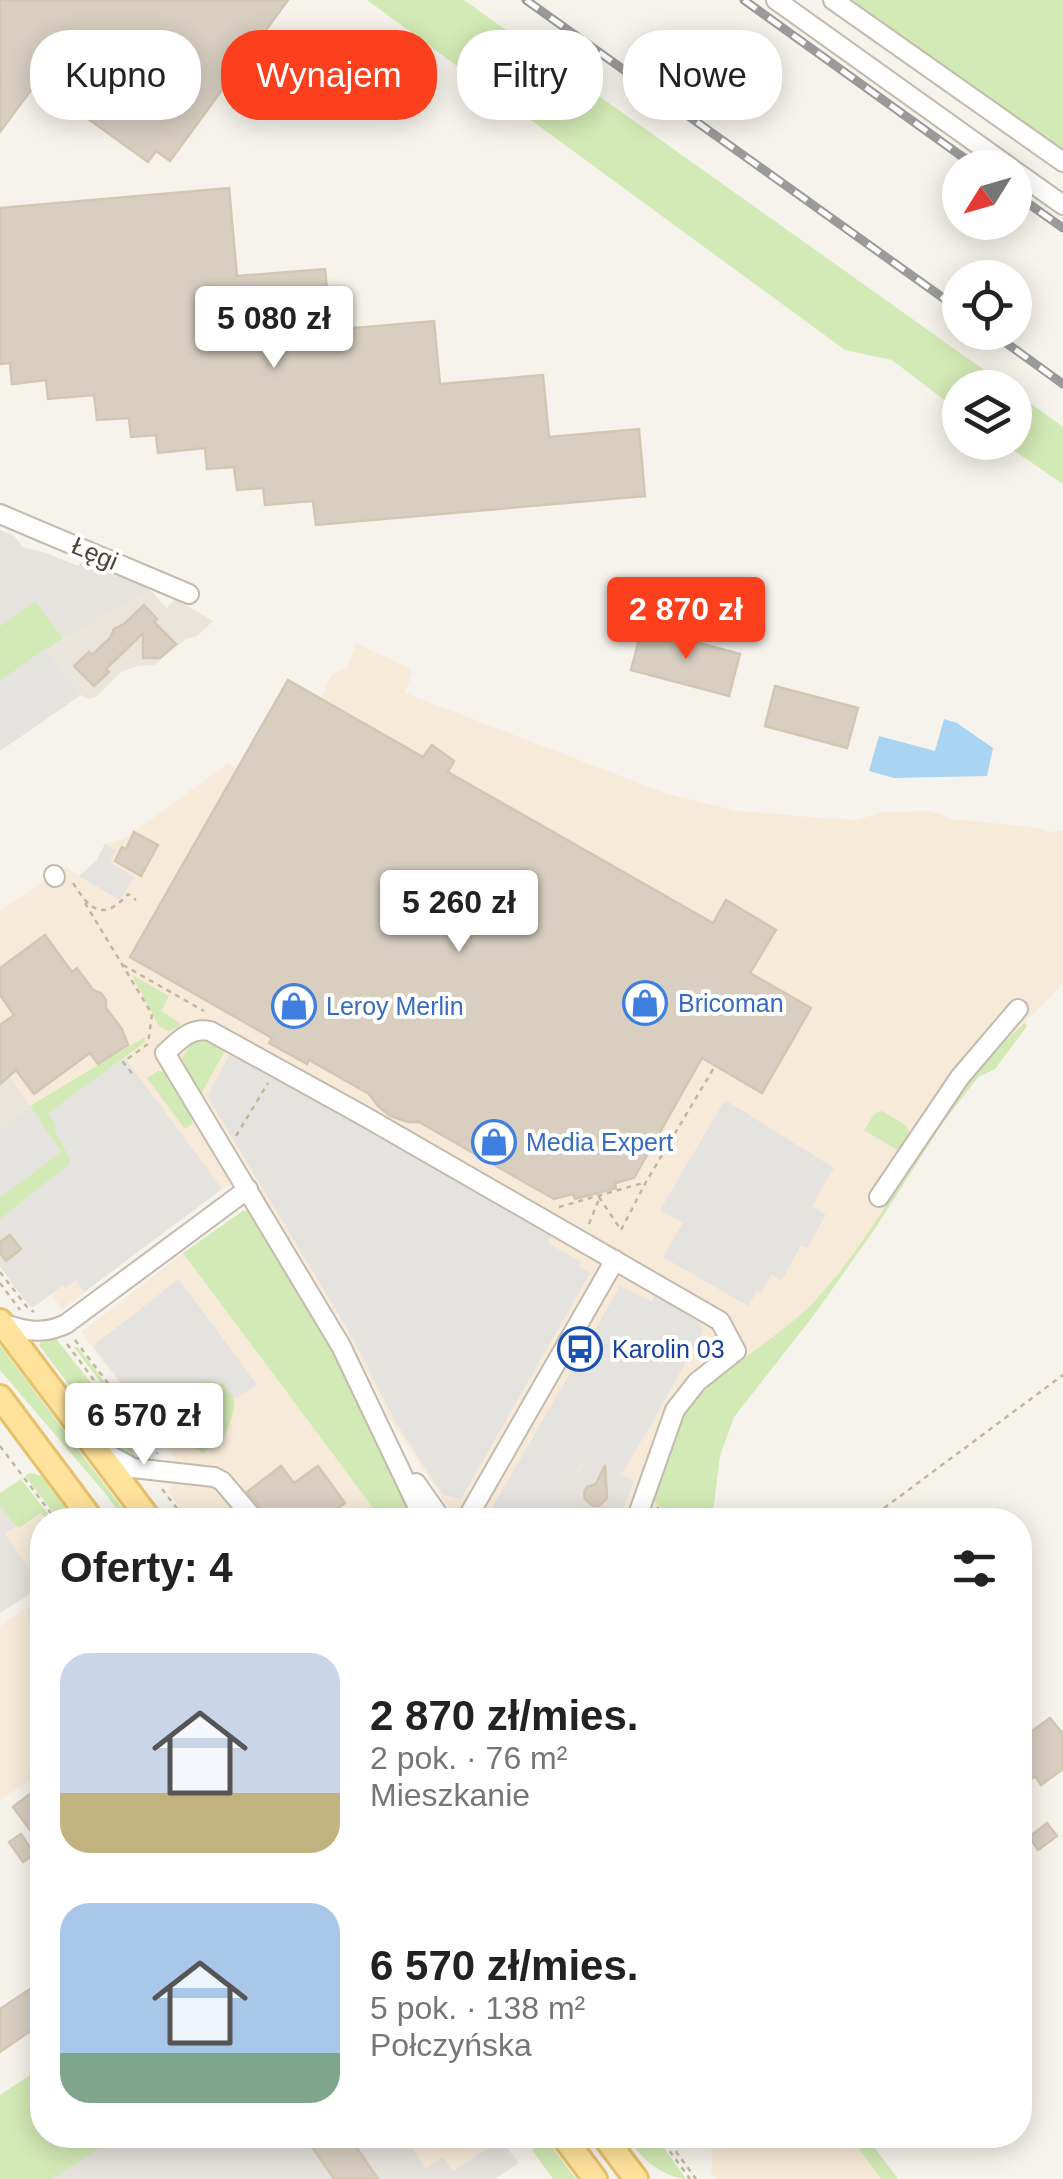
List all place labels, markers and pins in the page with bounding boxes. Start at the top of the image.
pin: 5 080 zł [171,286,377,371]
pin: 2 870 zł [583,577,789,662]
pin: 5 260 zł [356,870,562,955]
shop icon: Bricoman [622,980,668,1026]
shop icon: Leroy Merlin [271,983,317,1029]
place label: Bricoman [678,989,784,1017]
place label: Leroy Merlin [326,992,464,1020]
shop icon: Media Expert [471,1119,517,1165]
place label: Media Expert [526,1128,673,1156]
bus stop icon: Karolin 03 [557,1326,603,1372]
place label: Karolin 03 [612,1335,725,1363]
pin: 6 570 zł [41,1383,247,1468]

